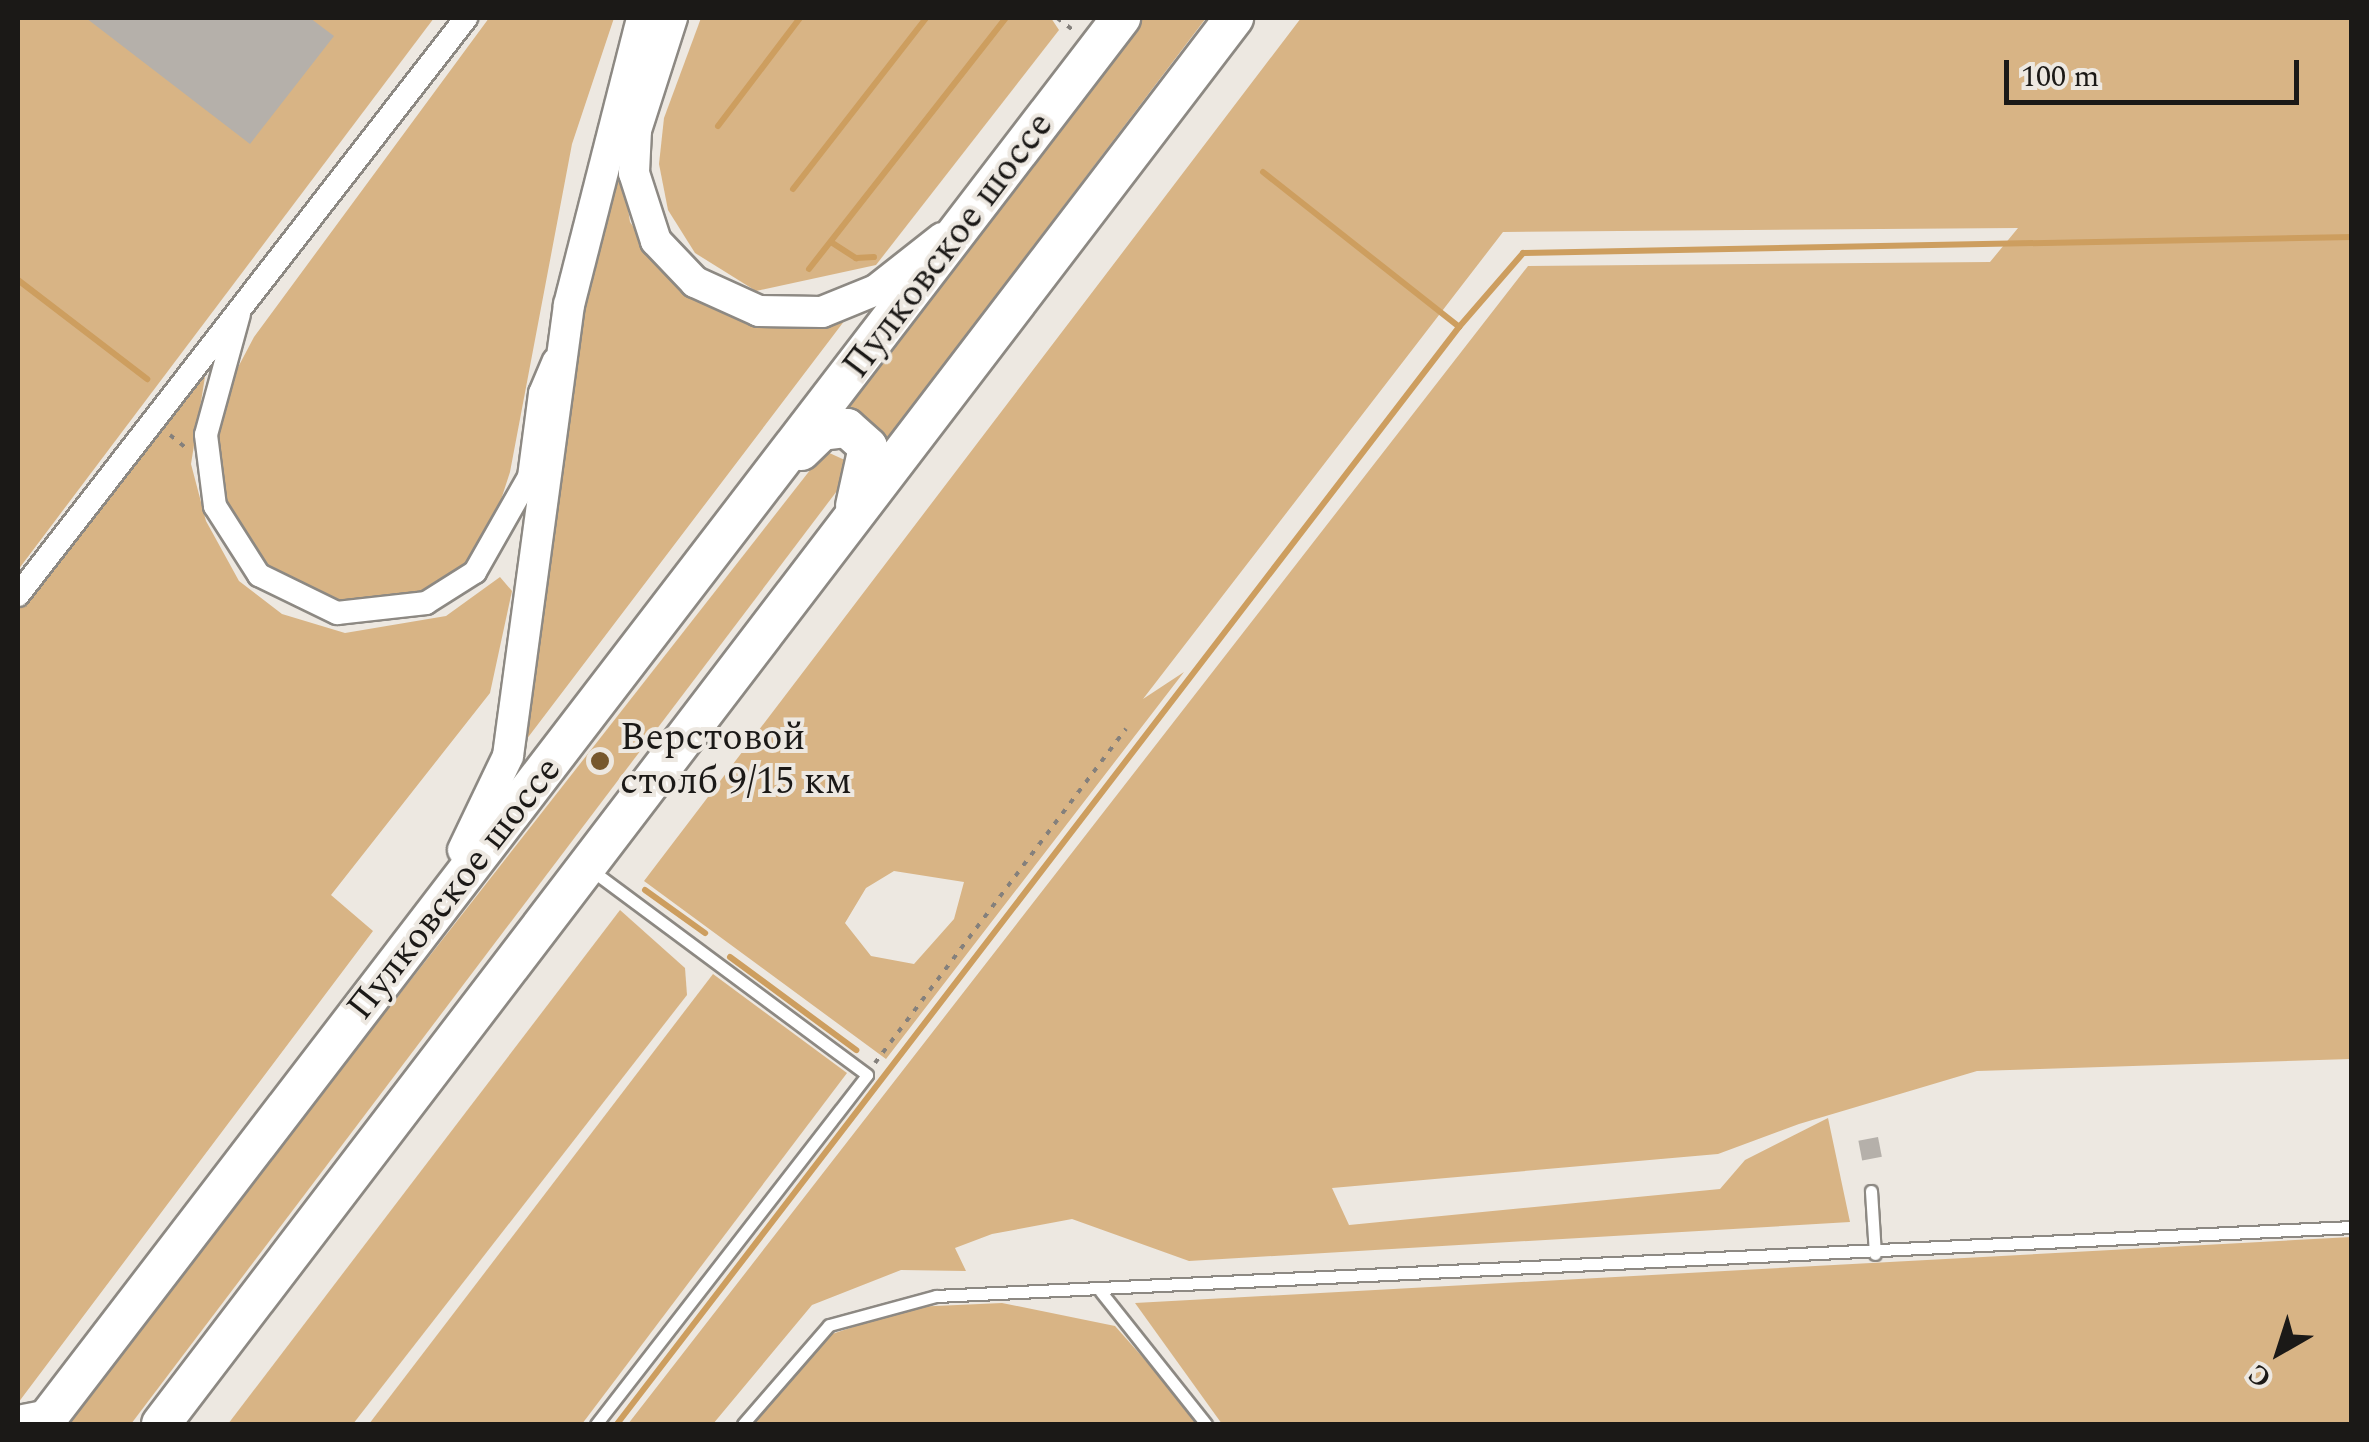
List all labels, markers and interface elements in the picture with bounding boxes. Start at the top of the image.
scale bar [2009,40,2304,102]
text: 100 m [2021,54,2099,100]
street label: Пулковское шоссе [834,104,1064,388]
place label: Верстовой столб 9/15 км [620,716,852,806]
street label: Пулковское шоссе [338,748,572,1030]
marker: Верстовой столб 9/15 км [589,750,611,772]
north arrow [2229,1302,2329,1402]
text: С [2239,1353,2281,1399]

